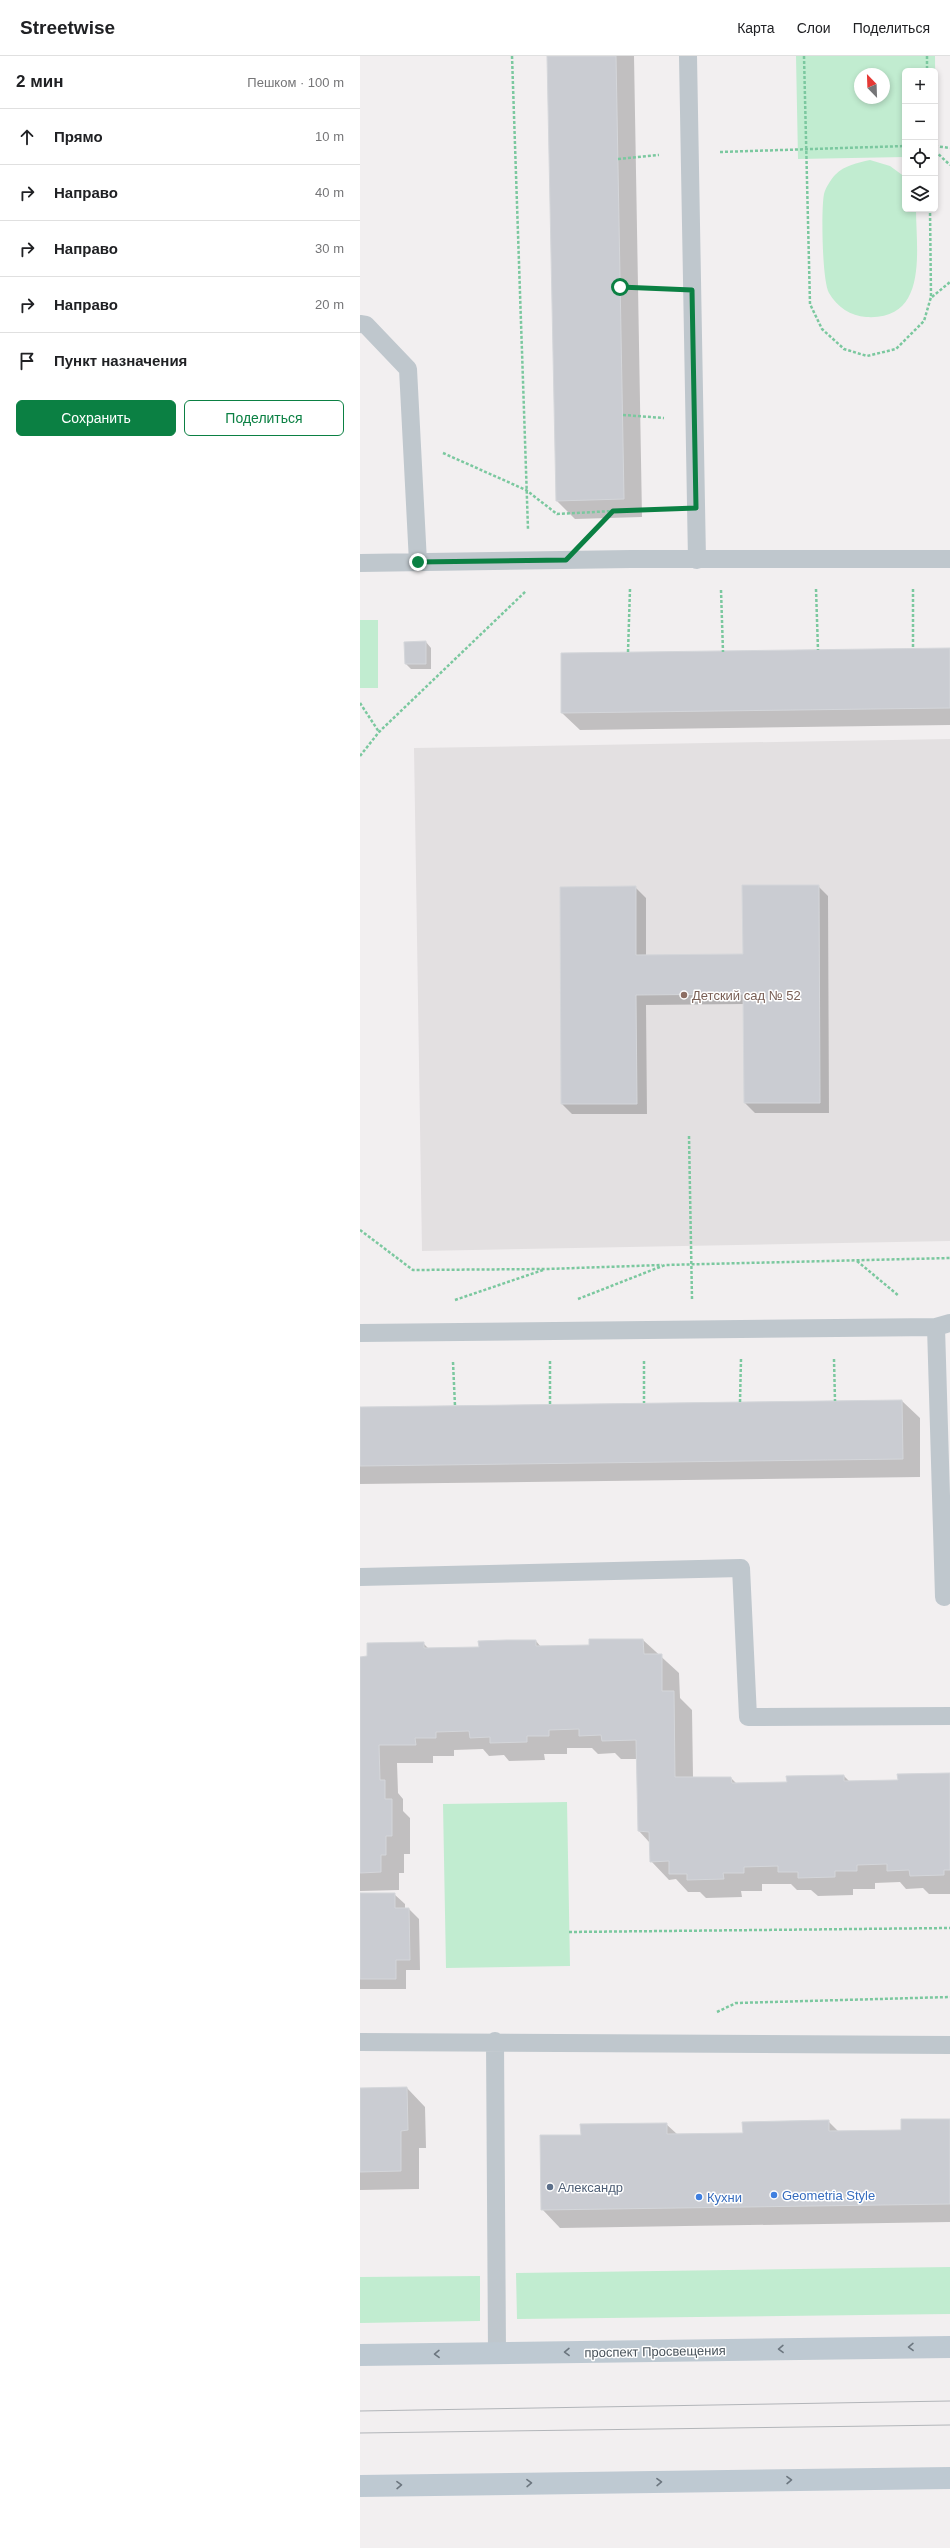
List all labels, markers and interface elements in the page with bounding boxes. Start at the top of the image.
text: Streetwise [20,17,115,38]
text: Карта [737,20,775,36]
text: Слои [797,20,831,36]
text: Поделиться [853,20,930,36]
north arrow [854,68,890,104]
map controls [902,68,938,212]
button: + [902,68,938,104]
text: 2 мин [16,72,63,91]
text: Пешком · 100 m [247,75,344,90]
button: − [902,104,938,140]
icon: ahead [16,126,38,148]
text: Прямо [54,128,103,145]
text: 10 m [315,129,344,144]
button: locate [902,140,938,176]
button: layers [902,176,938,212]
icon: right [16,182,38,204]
text: Направо [54,184,118,201]
text: 40 m [315,185,344,200]
icon: right [16,238,38,260]
text: Направо [54,240,118,257]
text: 30 m [315,241,344,256]
route start [611,278,629,296]
icon: right [16,294,38,316]
text: Направо [54,296,118,313]
text: 20 m [315,297,344,312]
icon: arrive [16,350,38,372]
text: Пункт назначения [54,352,187,369]
button: Сохранить [16,400,176,436]
button: Поделиться [184,400,344,436]
route end [409,553,427,571]
place label: Детский сад № 52 [692,988,801,1003]
marker: Детский сад № 52 [679,990,689,1000]
place label: Александр [558,2180,623,2195]
marker: Александр [545,2182,555,2192]
place label: Geometria Style [782,2188,875,2203]
place label: Кухни [707,2190,742,2205]
marker: Geometria Style [769,2190,779,2200]
marker: Кухни [694,2192,704,2202]
street label: проспект Просвещения [584,2343,726,2360]
one-way arrow [908,2343,914,2351]
one-way arrow [778,2345,784,2353]
one-way arrow [564,2348,570,2356]
one-way arrow [434,2350,440,2358]
one-way arrow [786,2476,792,2484]
one-way arrow [656,2478,662,2486]
one-way arrow [526,2479,532,2487]
one-way arrow [396,2481,402,2489]

